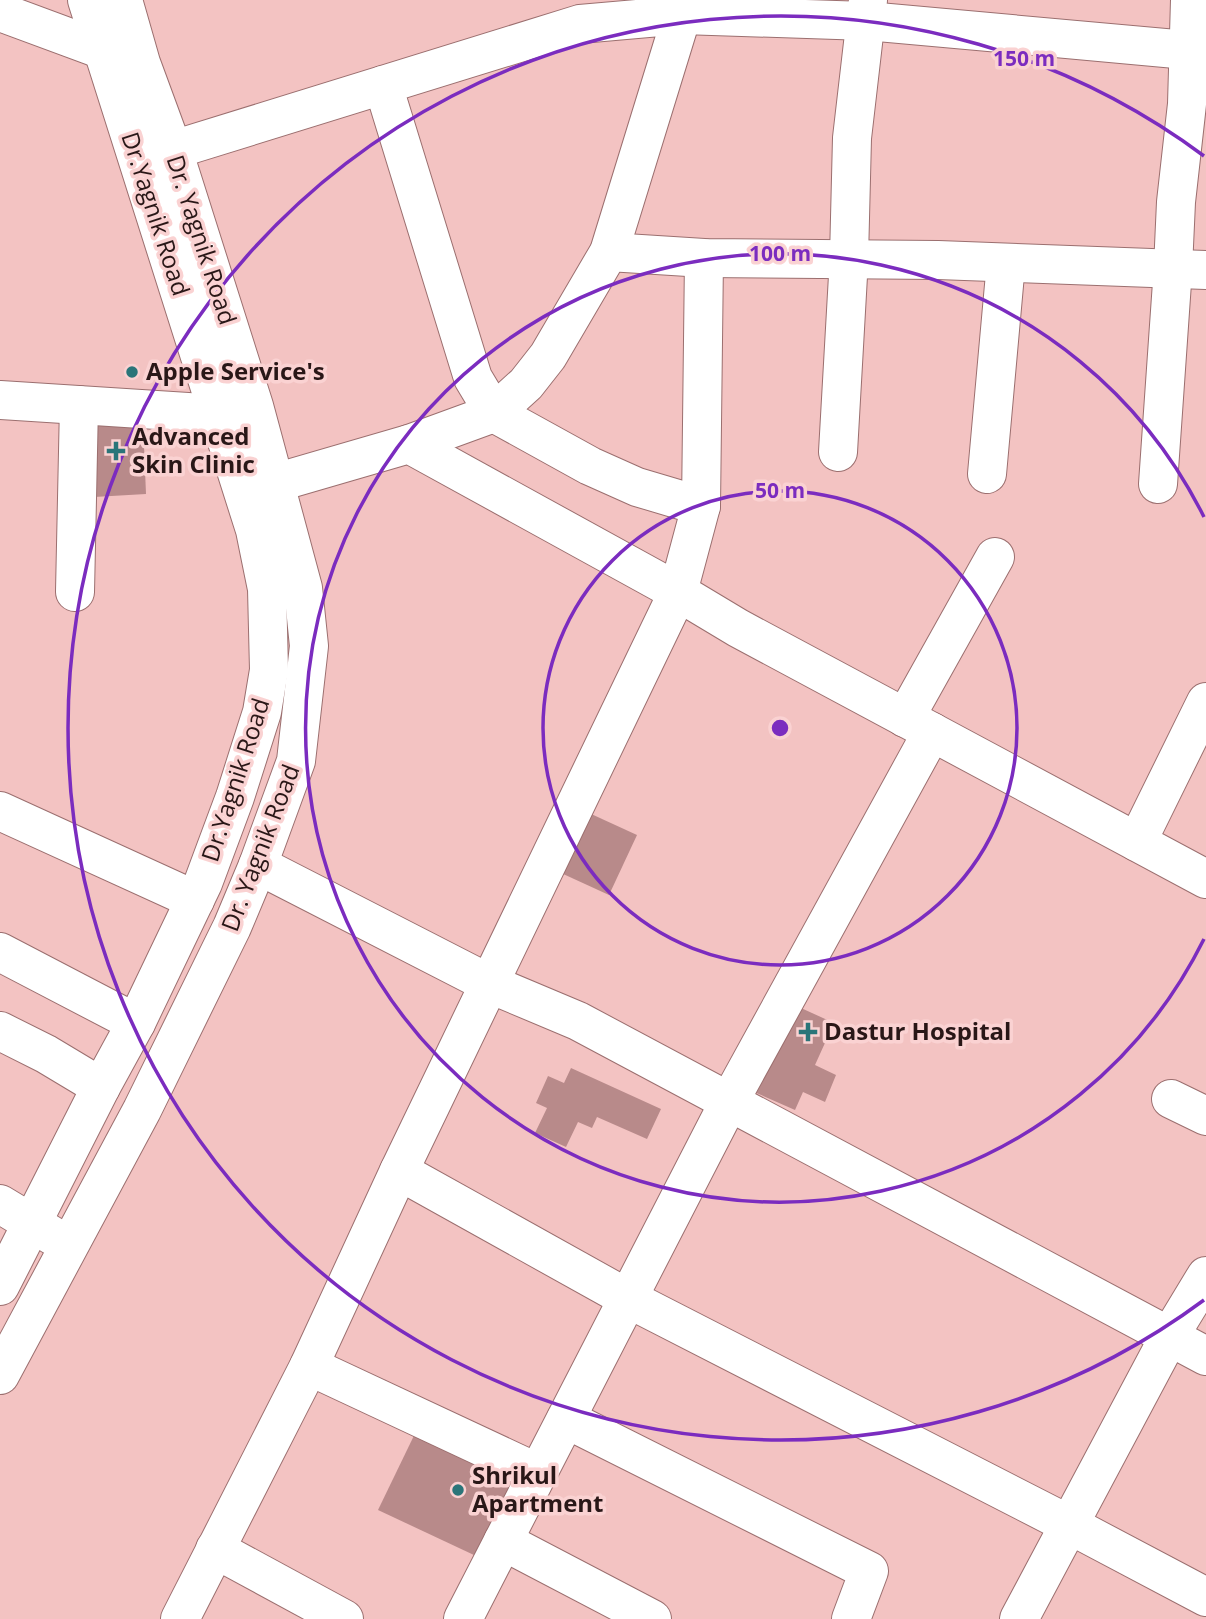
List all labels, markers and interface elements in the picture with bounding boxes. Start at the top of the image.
text: 150 m [993,44,1055,72]
street label: Dr.Yagnik Road [114,128,198,300]
street label: Dr. Yagnik Road [159,151,245,329]
text: 100 m [749,239,811,267]
place label: Apple Service's [146,354,325,387]
marker: Apple Service's [124,364,140,380]
place label: Advanced Skin Clinic [132,419,255,480]
marker: Advanced Skin Clinic [106,441,126,461]
text: 50 m [755,476,805,504]
street label: Dr.Yagnik Road [193,694,277,866]
centre of rings [768,716,792,740]
street label: Dr. Yagnik Road [213,759,307,936]
place label: Dastur Hospital [824,1014,1011,1047]
marker: Dastur Hospital [798,1022,818,1042]
place label: Shrikul Apartment [472,1458,604,1519]
marker: Shrikul Apartment [450,1482,466,1498]

